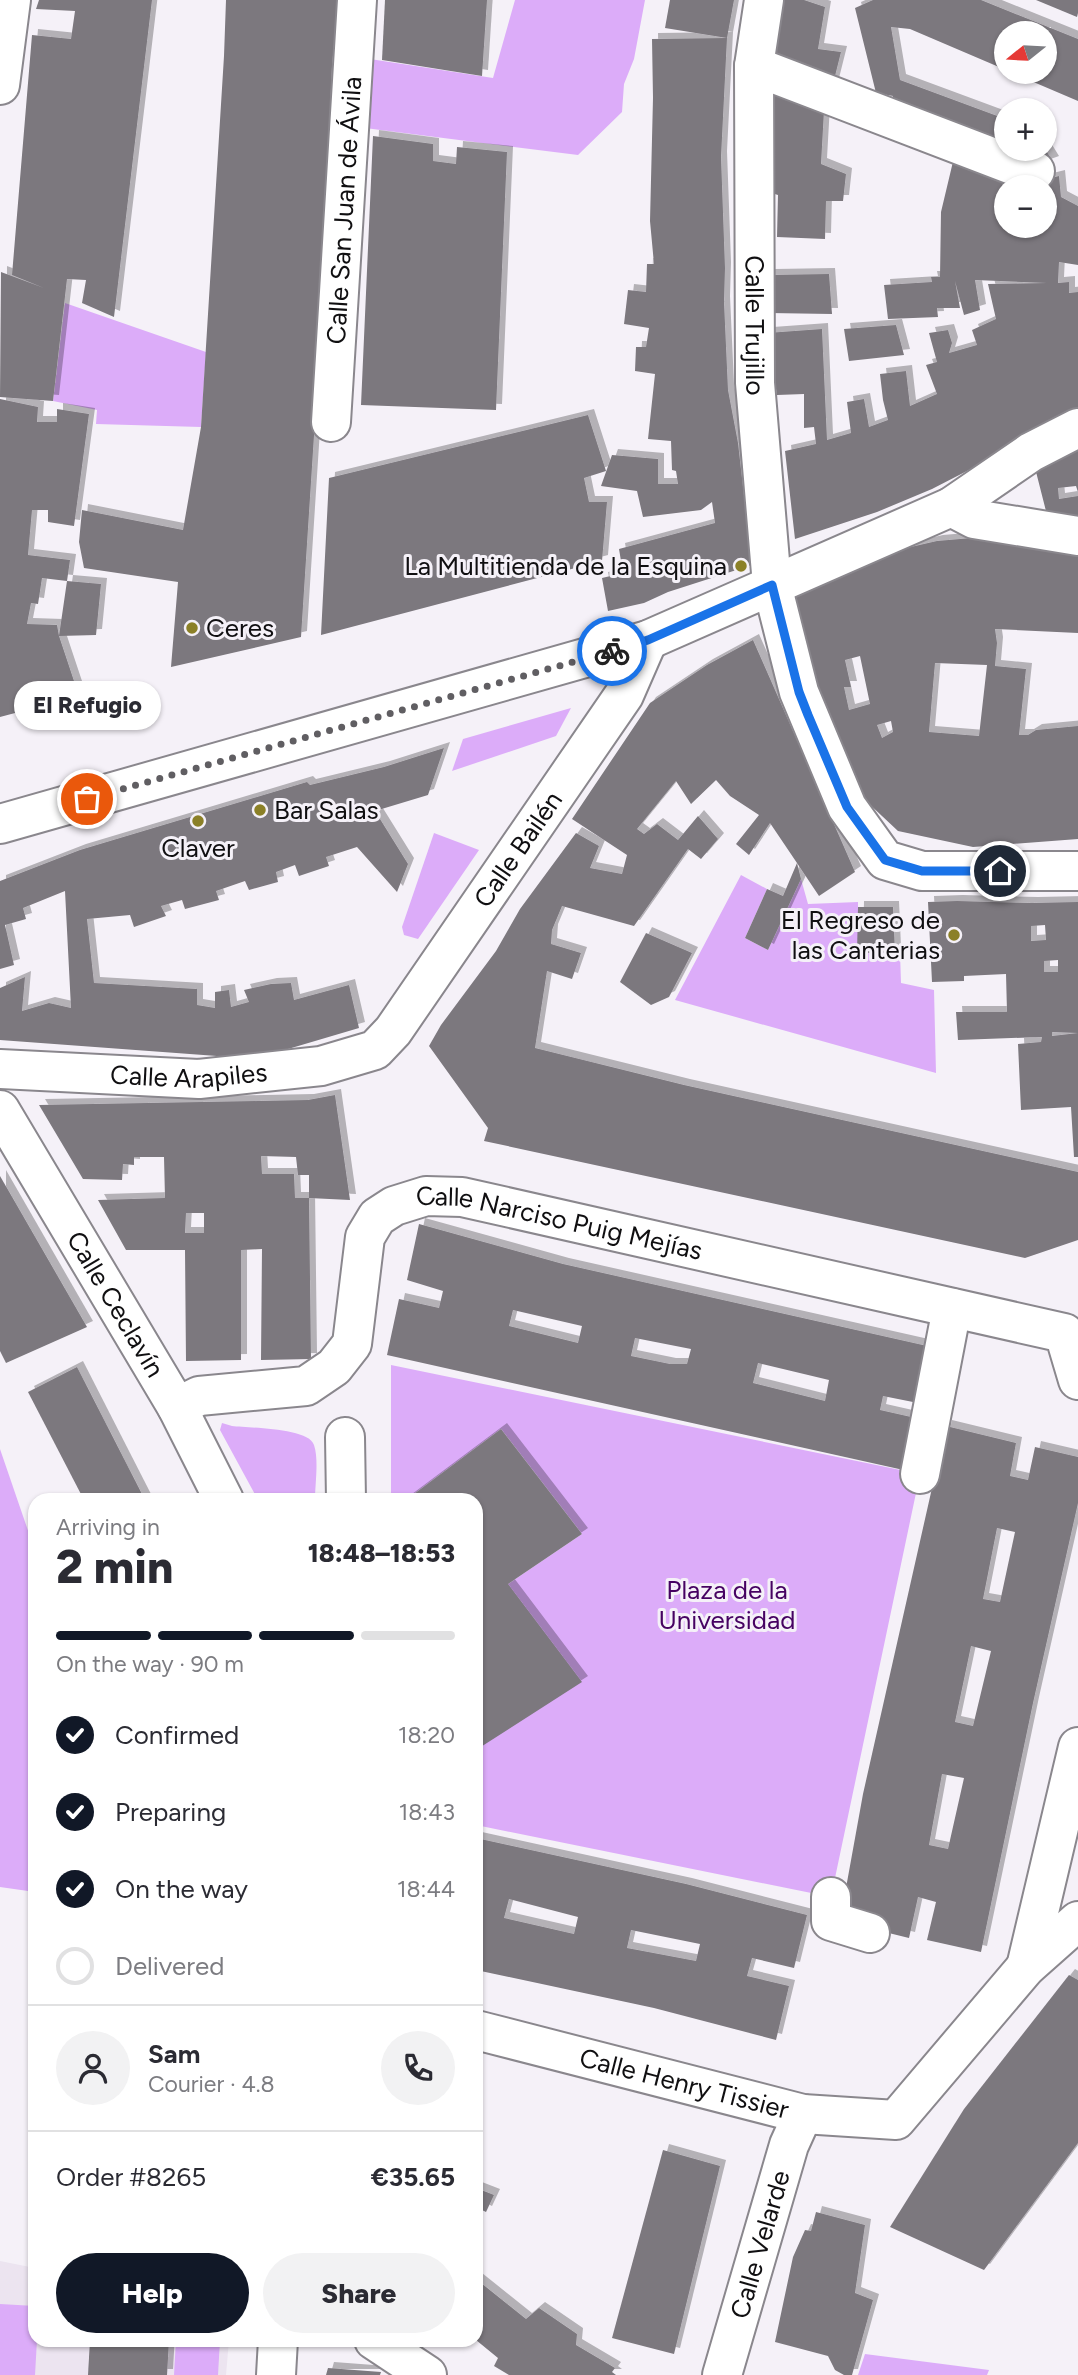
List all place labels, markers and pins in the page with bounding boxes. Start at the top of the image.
place label: La Multitienda de la Esquina [404,550,727,582]
marker: La Multitienda de la Esquina [733,558,749,574]
place label: Ceres [206,612,274,644]
marker: Ceres [184,620,200,636]
callout: El Refugio [14,680,160,729]
pin [57,769,117,829]
place label: Bar Salas [274,794,379,826]
marker: Bar Salas [252,802,268,818]
marker: Claver [190,813,206,829]
place label: Claver [161,832,235,864]
pin [970,841,1030,901]
place label: El Regreso de las Canterias [781,904,940,966]
marker: El Regreso de las Canterias [946,927,962,943]

